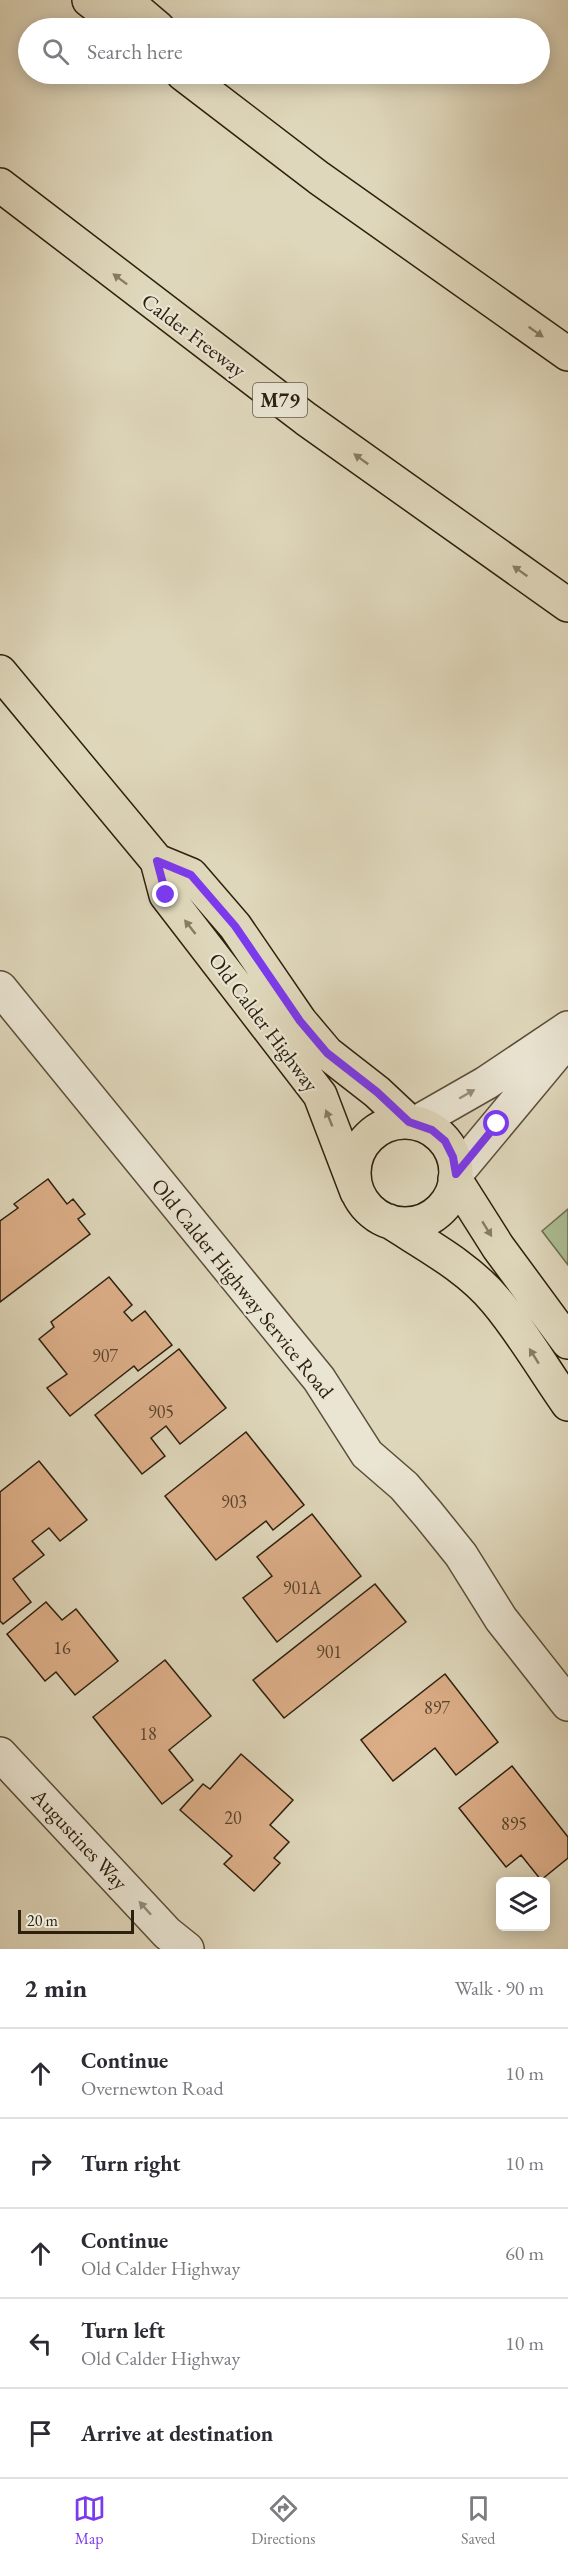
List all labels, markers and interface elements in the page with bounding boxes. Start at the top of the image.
search box [18,18,550,84]
icon: search [39,35,72,68]
text: Search here [87,37,182,66]
one-way arrow [113,274,128,286]
street label: Calder Freeway [136,287,252,383]
one-way arrow [528,326,544,338]
road number: M79 [253,383,307,417]
one-way arrow [353,453,369,465]
one-way arrow [512,565,528,577]
route end [152,881,178,907]
one-way arrow [185,919,197,934]
street label: Old Calder Highway [203,947,326,1098]
one-way arrow [459,1089,475,1100]
one-way arrow [324,1108,334,1126]
route start [483,1110,509,1136]
street label: Old Calder Highway Service Road [146,1173,340,1404]
one-way arrow [481,1221,492,1237]
house number: 907 [92,1344,118,1367]
one-way arrow [529,1348,540,1364]
house number: 905 [148,1400,174,1423]
house number: 903 [221,1490,247,1513]
house number: 901A [283,1576,322,1599]
house number: 16 [53,1636,71,1659]
house number: 901 [316,1640,342,1663]
house number: 897 [424,1696,450,1719]
house number: 18 [139,1722,157,1745]
street label: Augustines Way [25,1782,134,1896]
house number: 20 [224,1806,242,1829]
house number: 895 [501,1812,527,1835]
map controls [496,1877,550,1931]
button: layers [496,1877,550,1931]
one-way arrow [138,1901,152,1916]
scale bar [18,1907,134,1934]
text: 20 m [27,1910,58,1931]
text: 2 min [24,1971,87,2005]
text: Walk · 90 m [455,1975,544,2001]
text: Continue [81,2046,168,2075]
icon: ahead [24,2057,57,2090]
text: 10 m [505,2060,544,2086]
text: Overnewton Road [81,2075,224,2101]
icon: right [24,2147,57,2180]
text: Turn right [81,2149,180,2178]
text: 10 m [505,2150,544,2176]
text: Continue [81,2226,168,2255]
icon: ahead [24,2237,57,2270]
text: 60 m [505,2240,544,2266]
text: Old Calder Highway [81,2255,240,2281]
text: Turn left [81,2316,165,2345]
icon: left [24,2327,57,2360]
text: 10 m [505,2330,544,2356]
text: Old Calder Highway [81,2345,240,2371]
icon: arrive [24,2417,57,2450]
text: Arrive at destination [81,2419,273,2448]
tab: Map [73,2492,106,2549]
tab: Directions [251,2492,316,2549]
tab: Saved [461,2492,495,2549]

